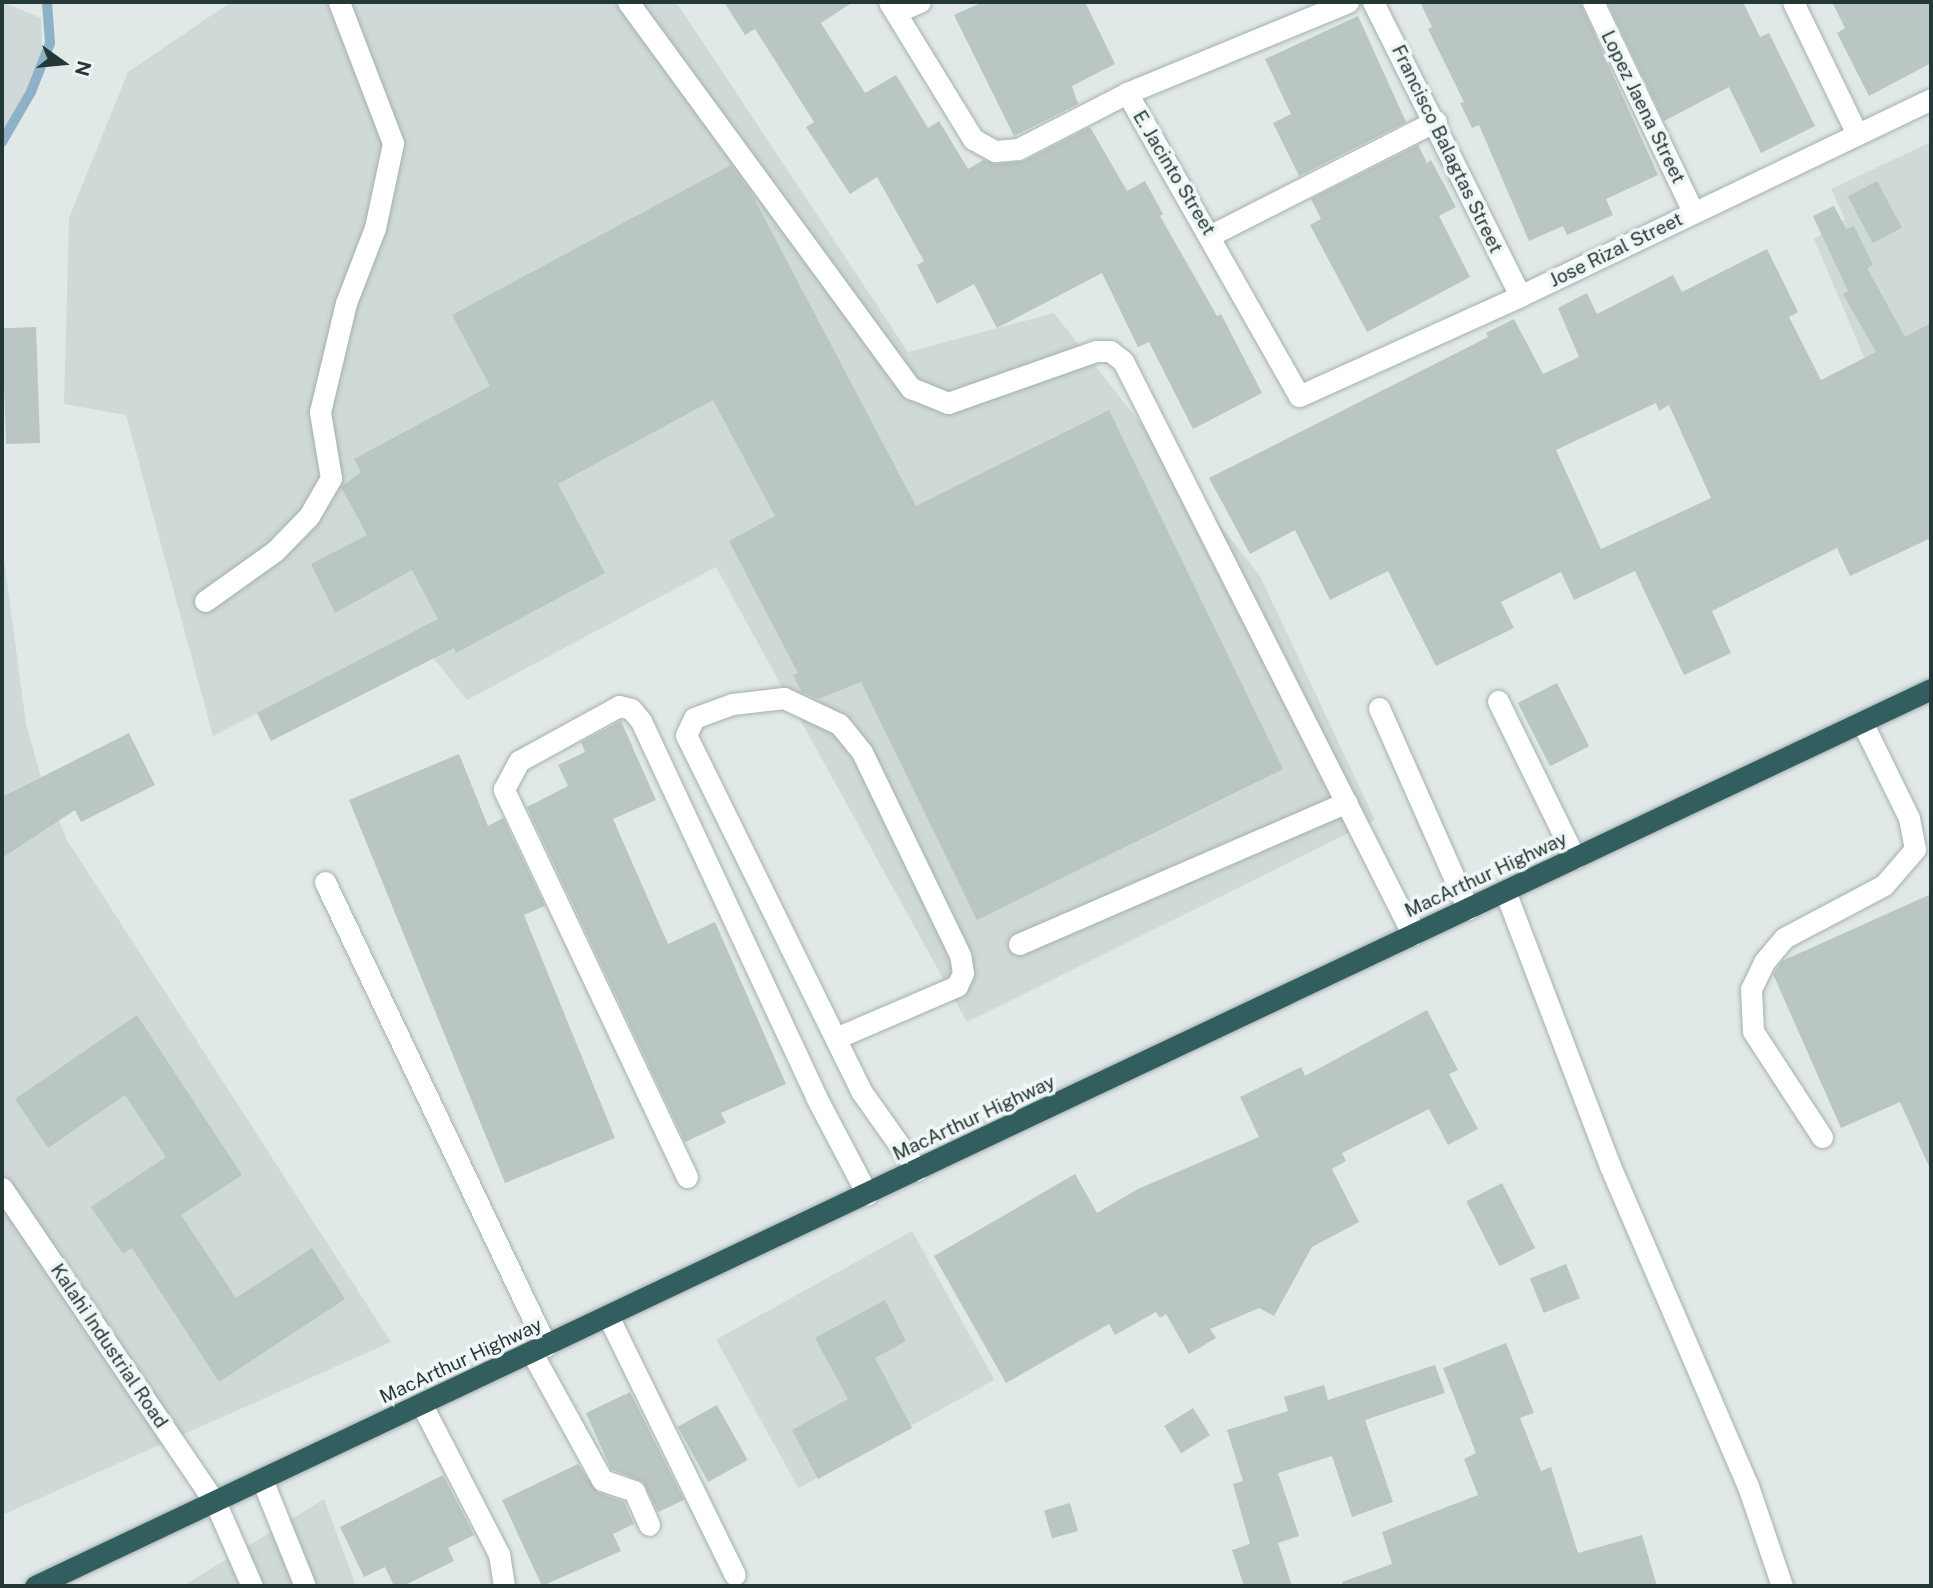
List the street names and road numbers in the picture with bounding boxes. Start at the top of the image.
street label: Lopez Jaena Street [1596,27,1690,187]
street label: Francisco Balagtas Street [1387,41,1507,257]
street label: E. Jacinto Street [1128,106,1220,240]
street label: Jose Rizal Street [1545,208,1687,292]
street label: MacArthur Highway [1401,827,1571,923]
street label: MacArthur Highway [889,1070,1059,1166]
street label: Kalahi Industrial Road [46,1260,172,1432]
street label: MacArthur Highway [376,1313,546,1409]

